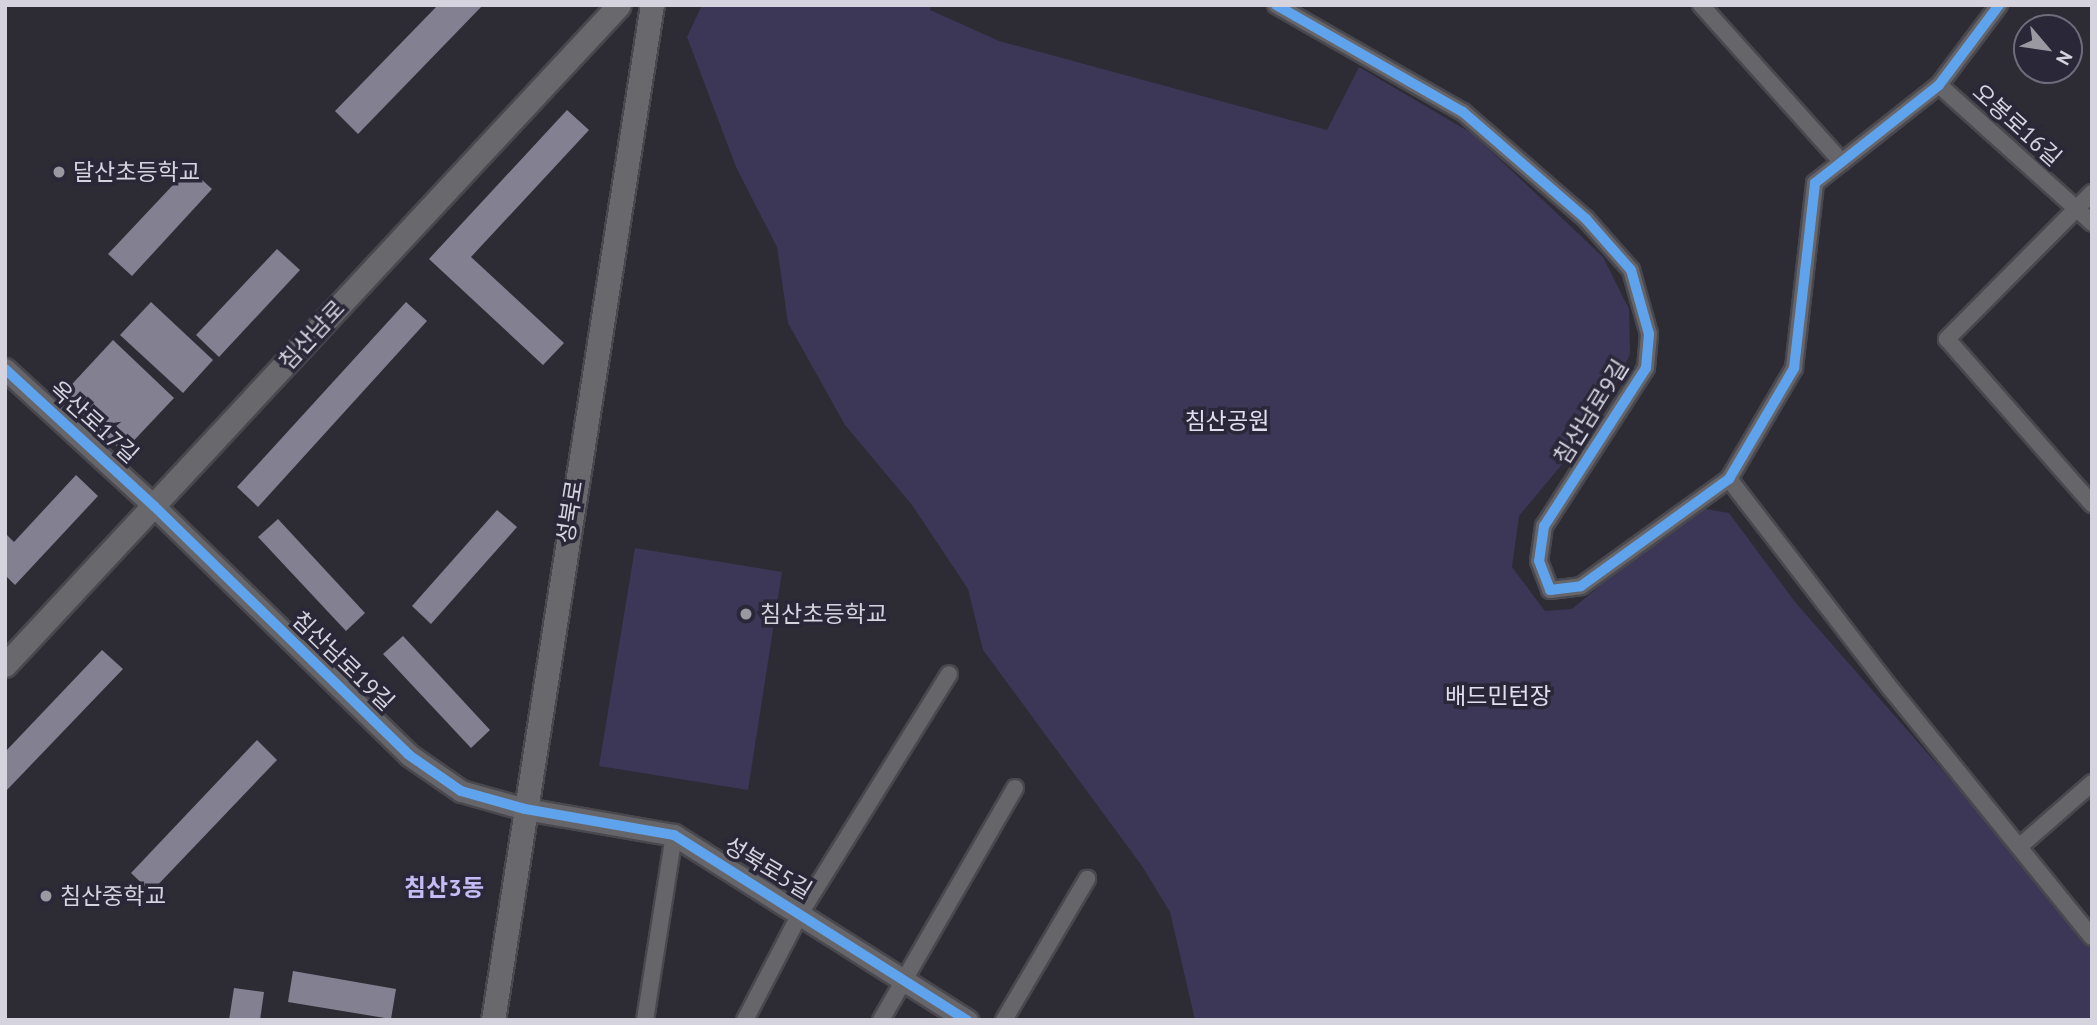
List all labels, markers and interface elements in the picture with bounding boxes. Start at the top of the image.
north arrow [2013,14,2083,84]
text: N [2051,47,2078,69]
street label: 오봉로16길 [1967,78,2067,172]
place label: 달산초등학교 [73,158,200,186]
marker: 달산초등학교 [51,164,67,180]
street label: 침산남로 [273,295,351,375]
street label: 침산남로9길 [1548,355,1634,469]
street label: 옥산로17길 [44,375,144,469]
park label: 침산공원 [1185,407,1269,435]
street label: 성북로 [551,478,589,546]
place label: 침산초등학교 [760,600,887,628]
street label: 침산남로19길 [286,606,400,716]
marker: 침산초등학교 [738,606,754,622]
park label: 배드민턴장 [1445,682,1551,710]
street label: 성북로5길 [719,831,817,905]
district label: 침산3동 [404,874,484,902]
place label: 침산중학교 [60,882,166,910]
marker: 침산중학교 [38,888,54,904]

